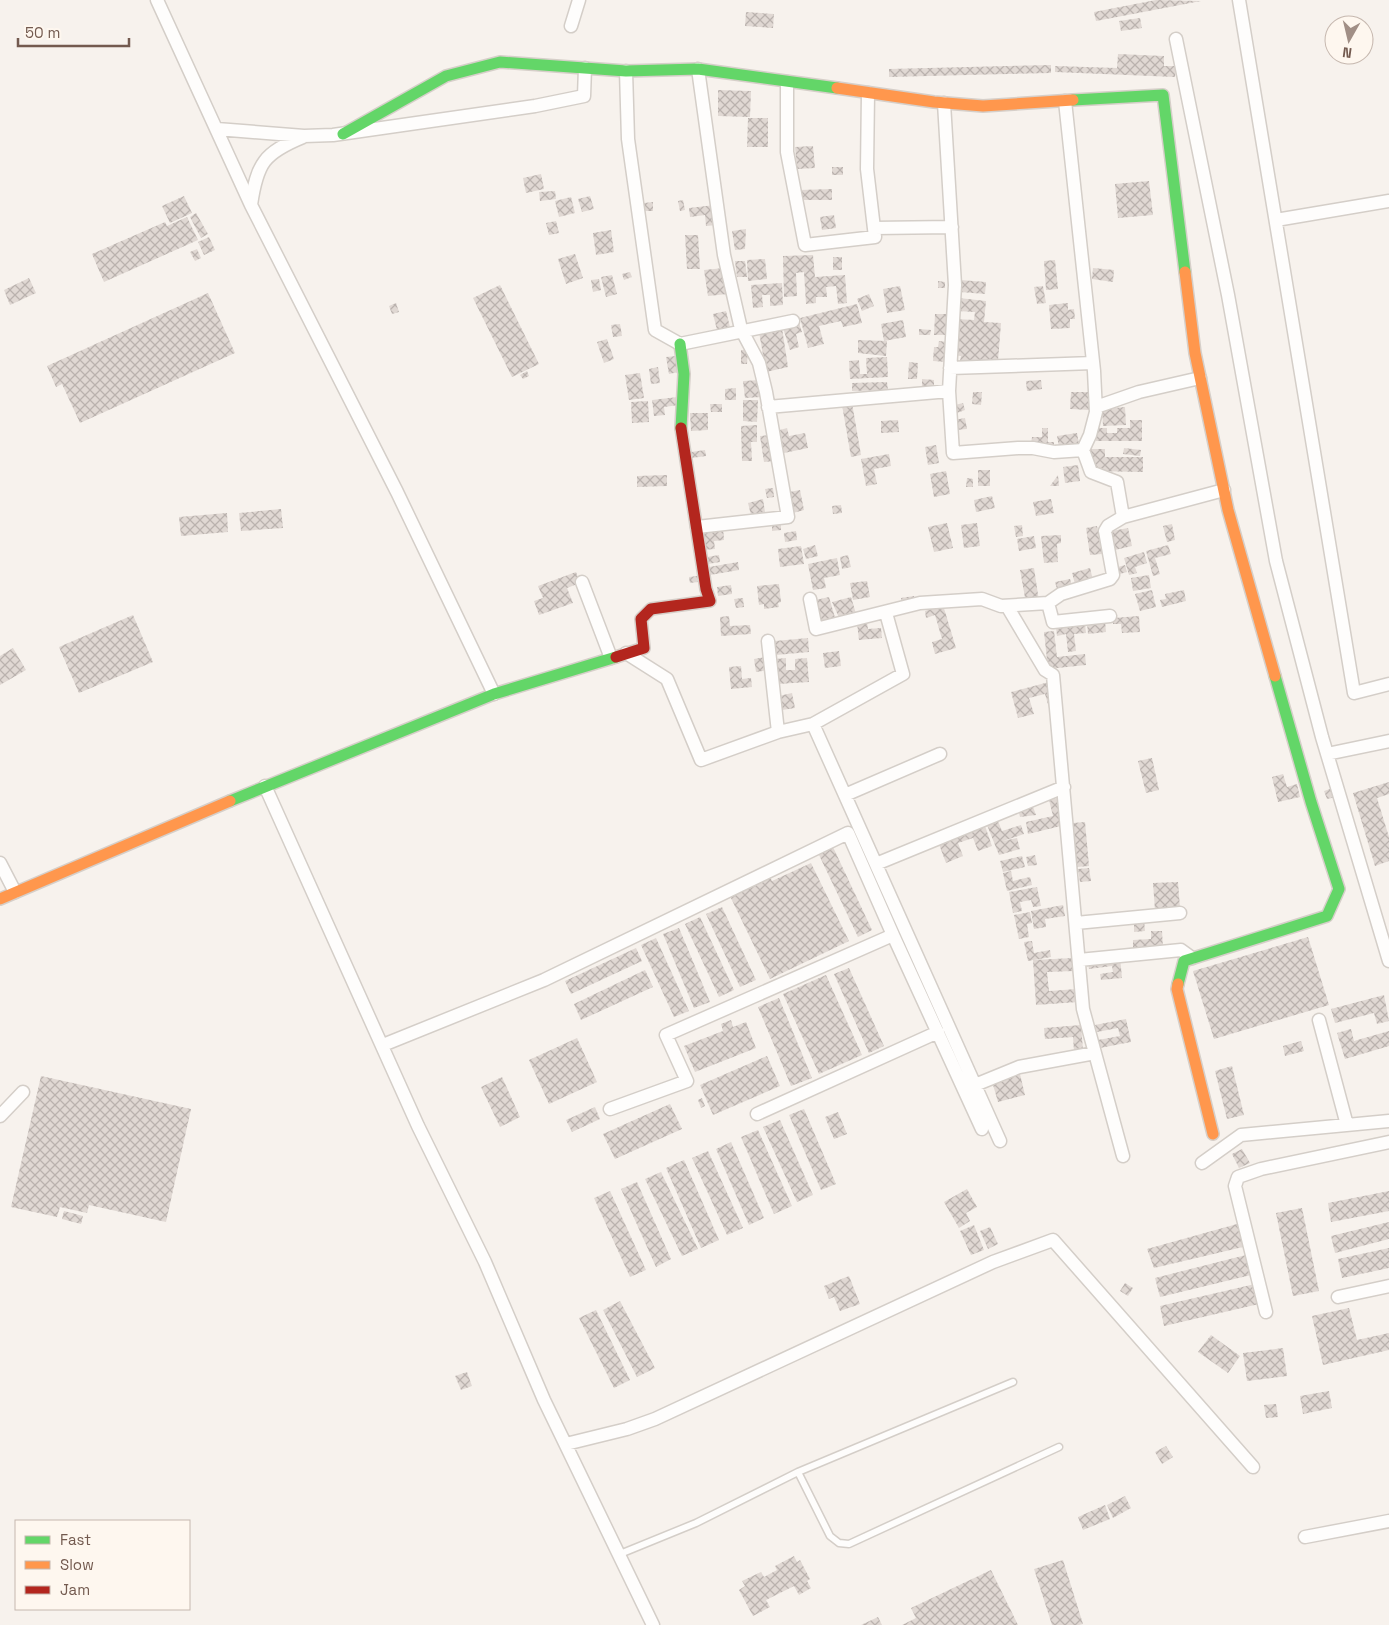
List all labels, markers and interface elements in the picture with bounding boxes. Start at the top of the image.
scale bar [18,15,129,47]
north arrow [1324,15,1374,65]
text: 50 m [25,23,60,42]
text: N [1341,43,1353,62]
legend [15,1520,190,1610]
text: Fast [60,1530,91,1549]
text: Slow [60,1555,94,1574]
text: Jam [60,1580,90,1599]

